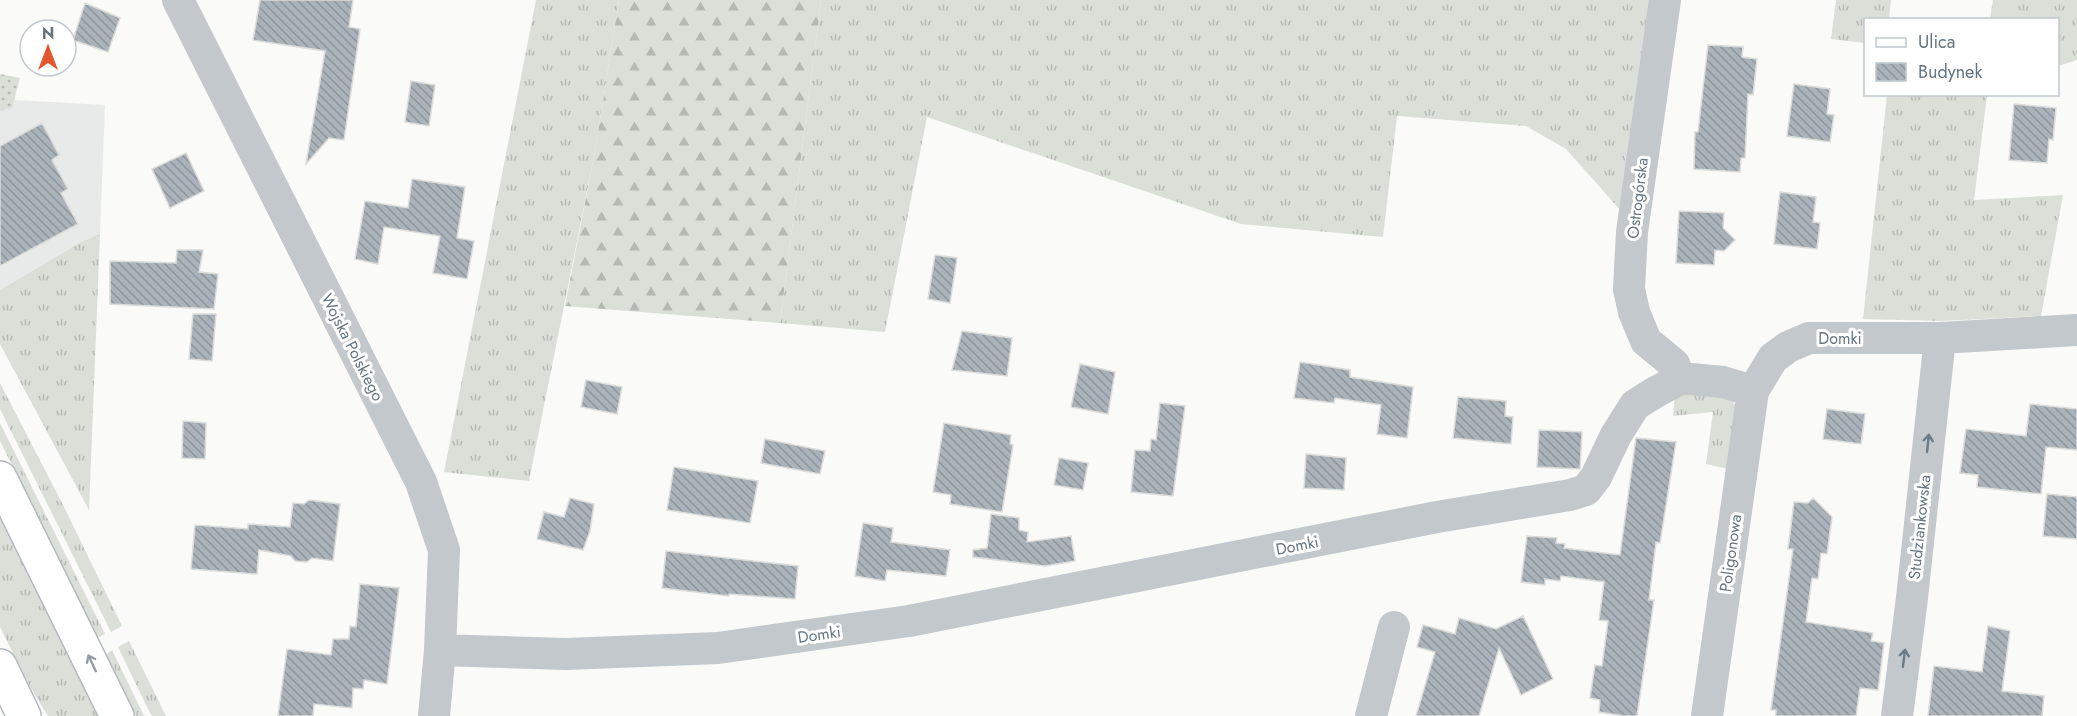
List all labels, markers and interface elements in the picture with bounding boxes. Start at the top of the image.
north arrow [18,18,78,78]
legend [1864,18,2059,96]
text: N [42,22,54,45]
text: Ulica [1918,29,1955,55]
text: Budynek [1918,59,1982,85]
street label: Ostrogórska [1621,156,1654,240]
street label: Wojska Polskiego [316,290,390,405]
street label: Domki [1818,327,1862,350]
one-way arrow [1923,434,1934,454]
street label: Studziankowska [1903,474,1936,581]
street label: Poligonowa [1714,513,1747,593]
street label: Domki [1274,530,1321,561]
street label: Domki [796,620,842,649]
one-way arrow [1899,649,1910,668]
one-way arrow [86,655,97,673]

